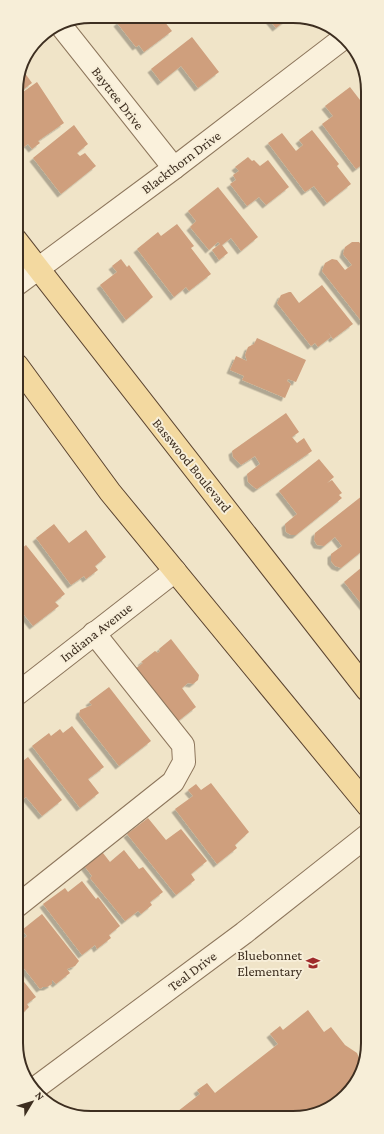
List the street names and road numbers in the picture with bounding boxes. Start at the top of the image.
street label: Baytree Drive [89,63,147,133]
street label: Blackthorn Drive [138,127,224,197]
street label: Basswood Boulevard [149,415,235,516]
street label: Indiana Avenue [57,599,135,665]
street label: Teal Drive [165,948,219,994]

